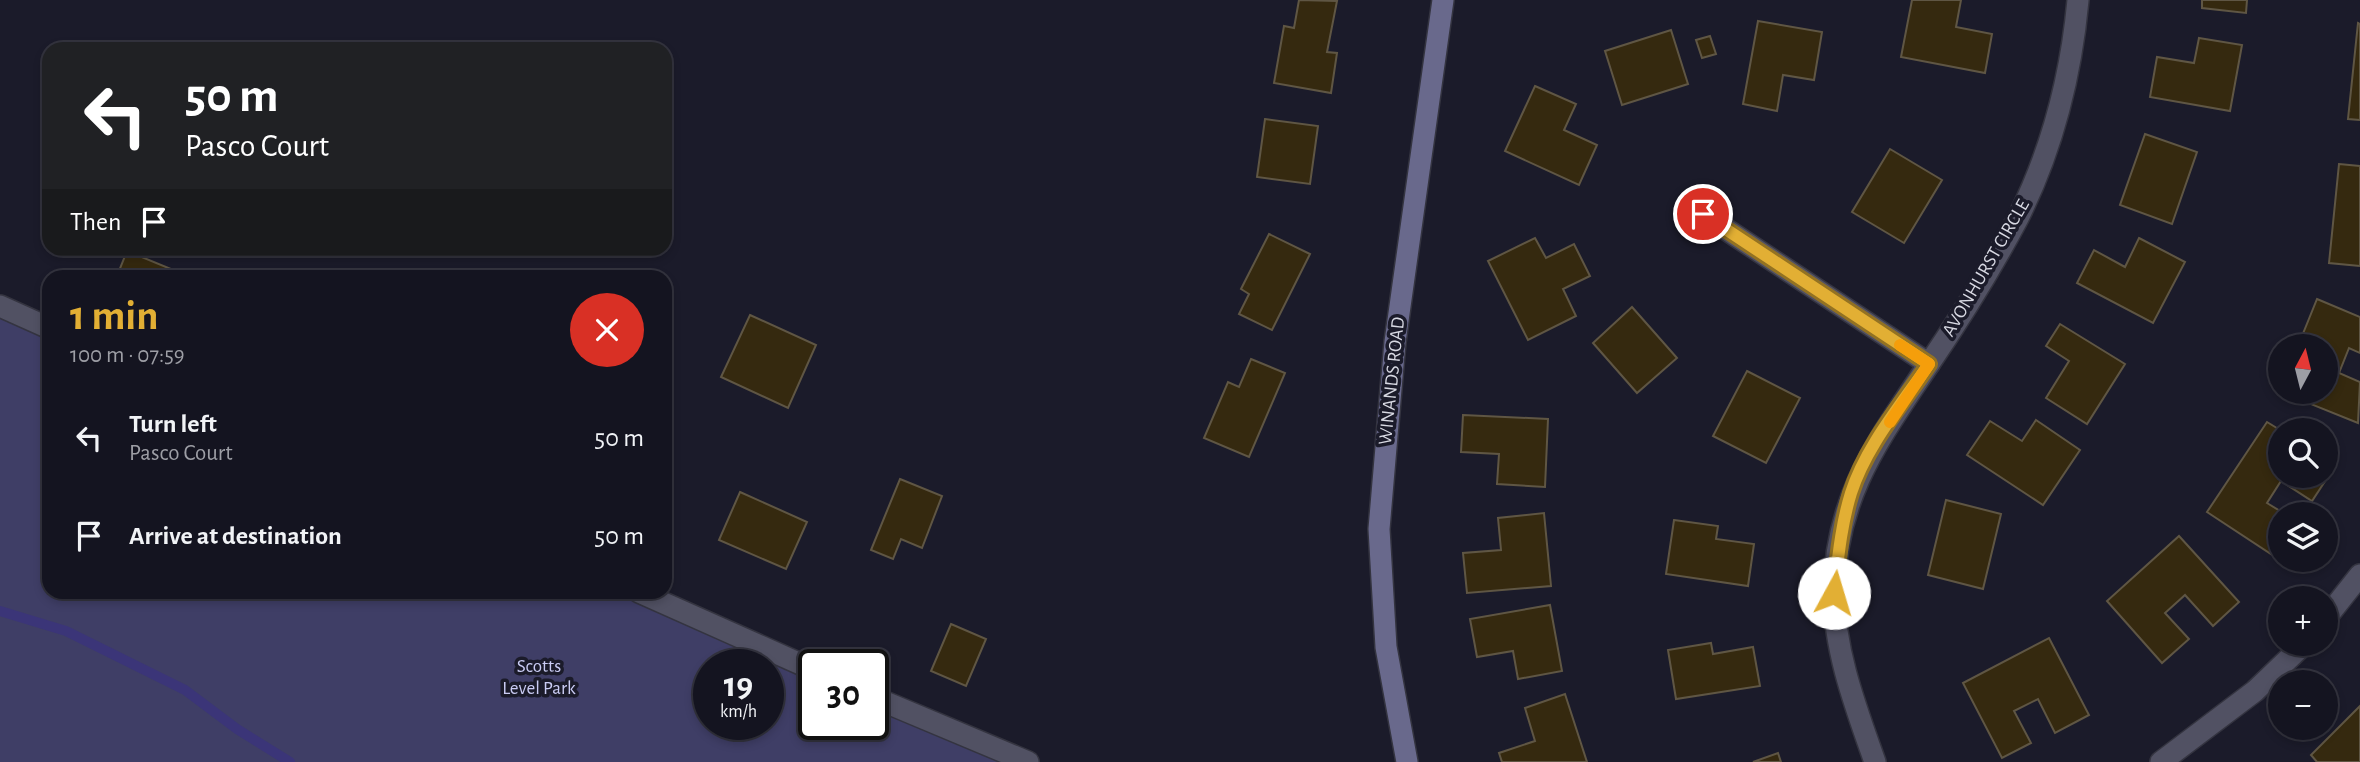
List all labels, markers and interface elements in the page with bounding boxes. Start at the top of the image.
icon: left [70,70,161,161]
text: 50 m [185,72,279,121]
text: Pasco Court [185,130,329,162]
pin [1673,184,1733,244]
icon: arrive [1684,195,1722,233]
street label: AVONHURST CIRCLE [1939,196,2033,340]
icon: arrive [135,203,173,241]
text: Then [70,209,121,235]
button: close [570,293,644,367]
text: 1 min [70,295,159,337]
street label: WINANDS ROAD [1376,316,1408,446]
north arrow [2268,334,2338,404]
map controls [2268,334,2338,740]
text: 100 m · 07:59 [70,344,185,367]
text: Turn left [129,411,217,437]
button: search [2268,418,2338,488]
icon: left [70,419,108,457]
text: 50 m [594,425,644,451]
text: Pasco Court [129,442,233,465]
button: layers [2268,502,2338,572]
icon: arrive [70,517,108,555]
text: Arrive at destination [129,523,342,549]
text: 50 m [594,523,644,549]
position arrow [1797,556,1871,630]
button: + [2268,586,2338,656]
speed limit sign: 30 [798,649,889,740]
park label: Scotts Level Park [502,657,576,698]
text: 19 [724,668,753,703]
button: − [2268,670,2338,740]
text: km/h [720,703,757,721]

